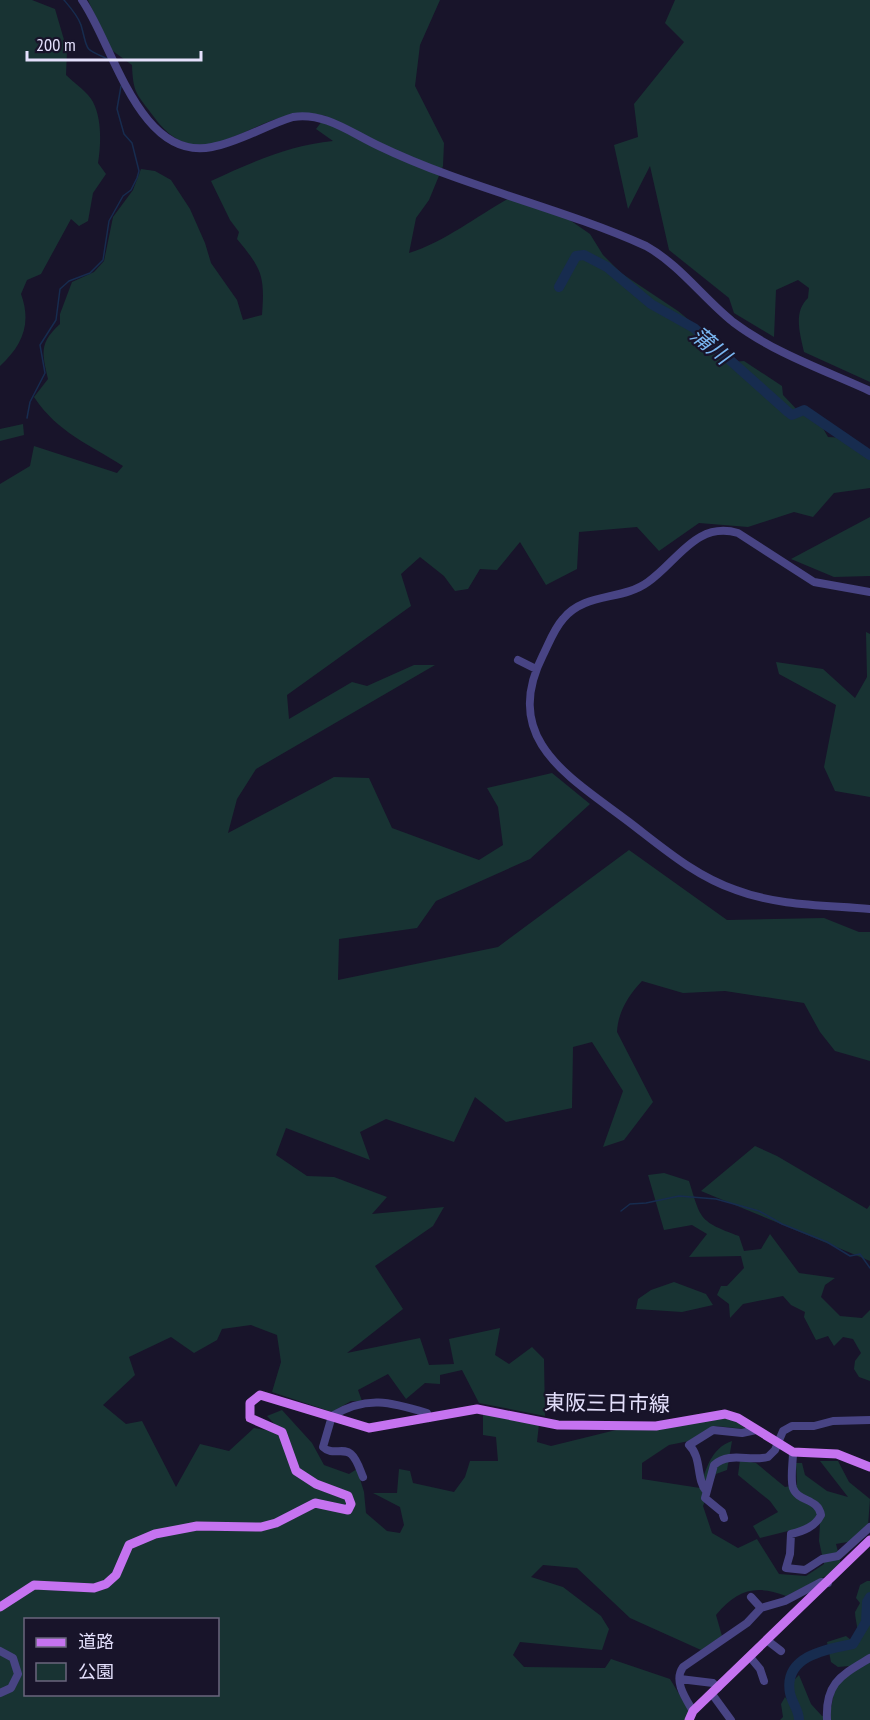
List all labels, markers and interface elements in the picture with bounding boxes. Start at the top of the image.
scale bar [27,24,201,62]
text: 200 m [36,33,76,56]
water label: 蒲川 [685,320,738,371]
street label: 東阪三日市線 [544,1388,670,1418]
legend [24,1618,219,1696]
text: 道路 [78,1630,114,1653]
text: 公園 [78,1660,114,1683]

